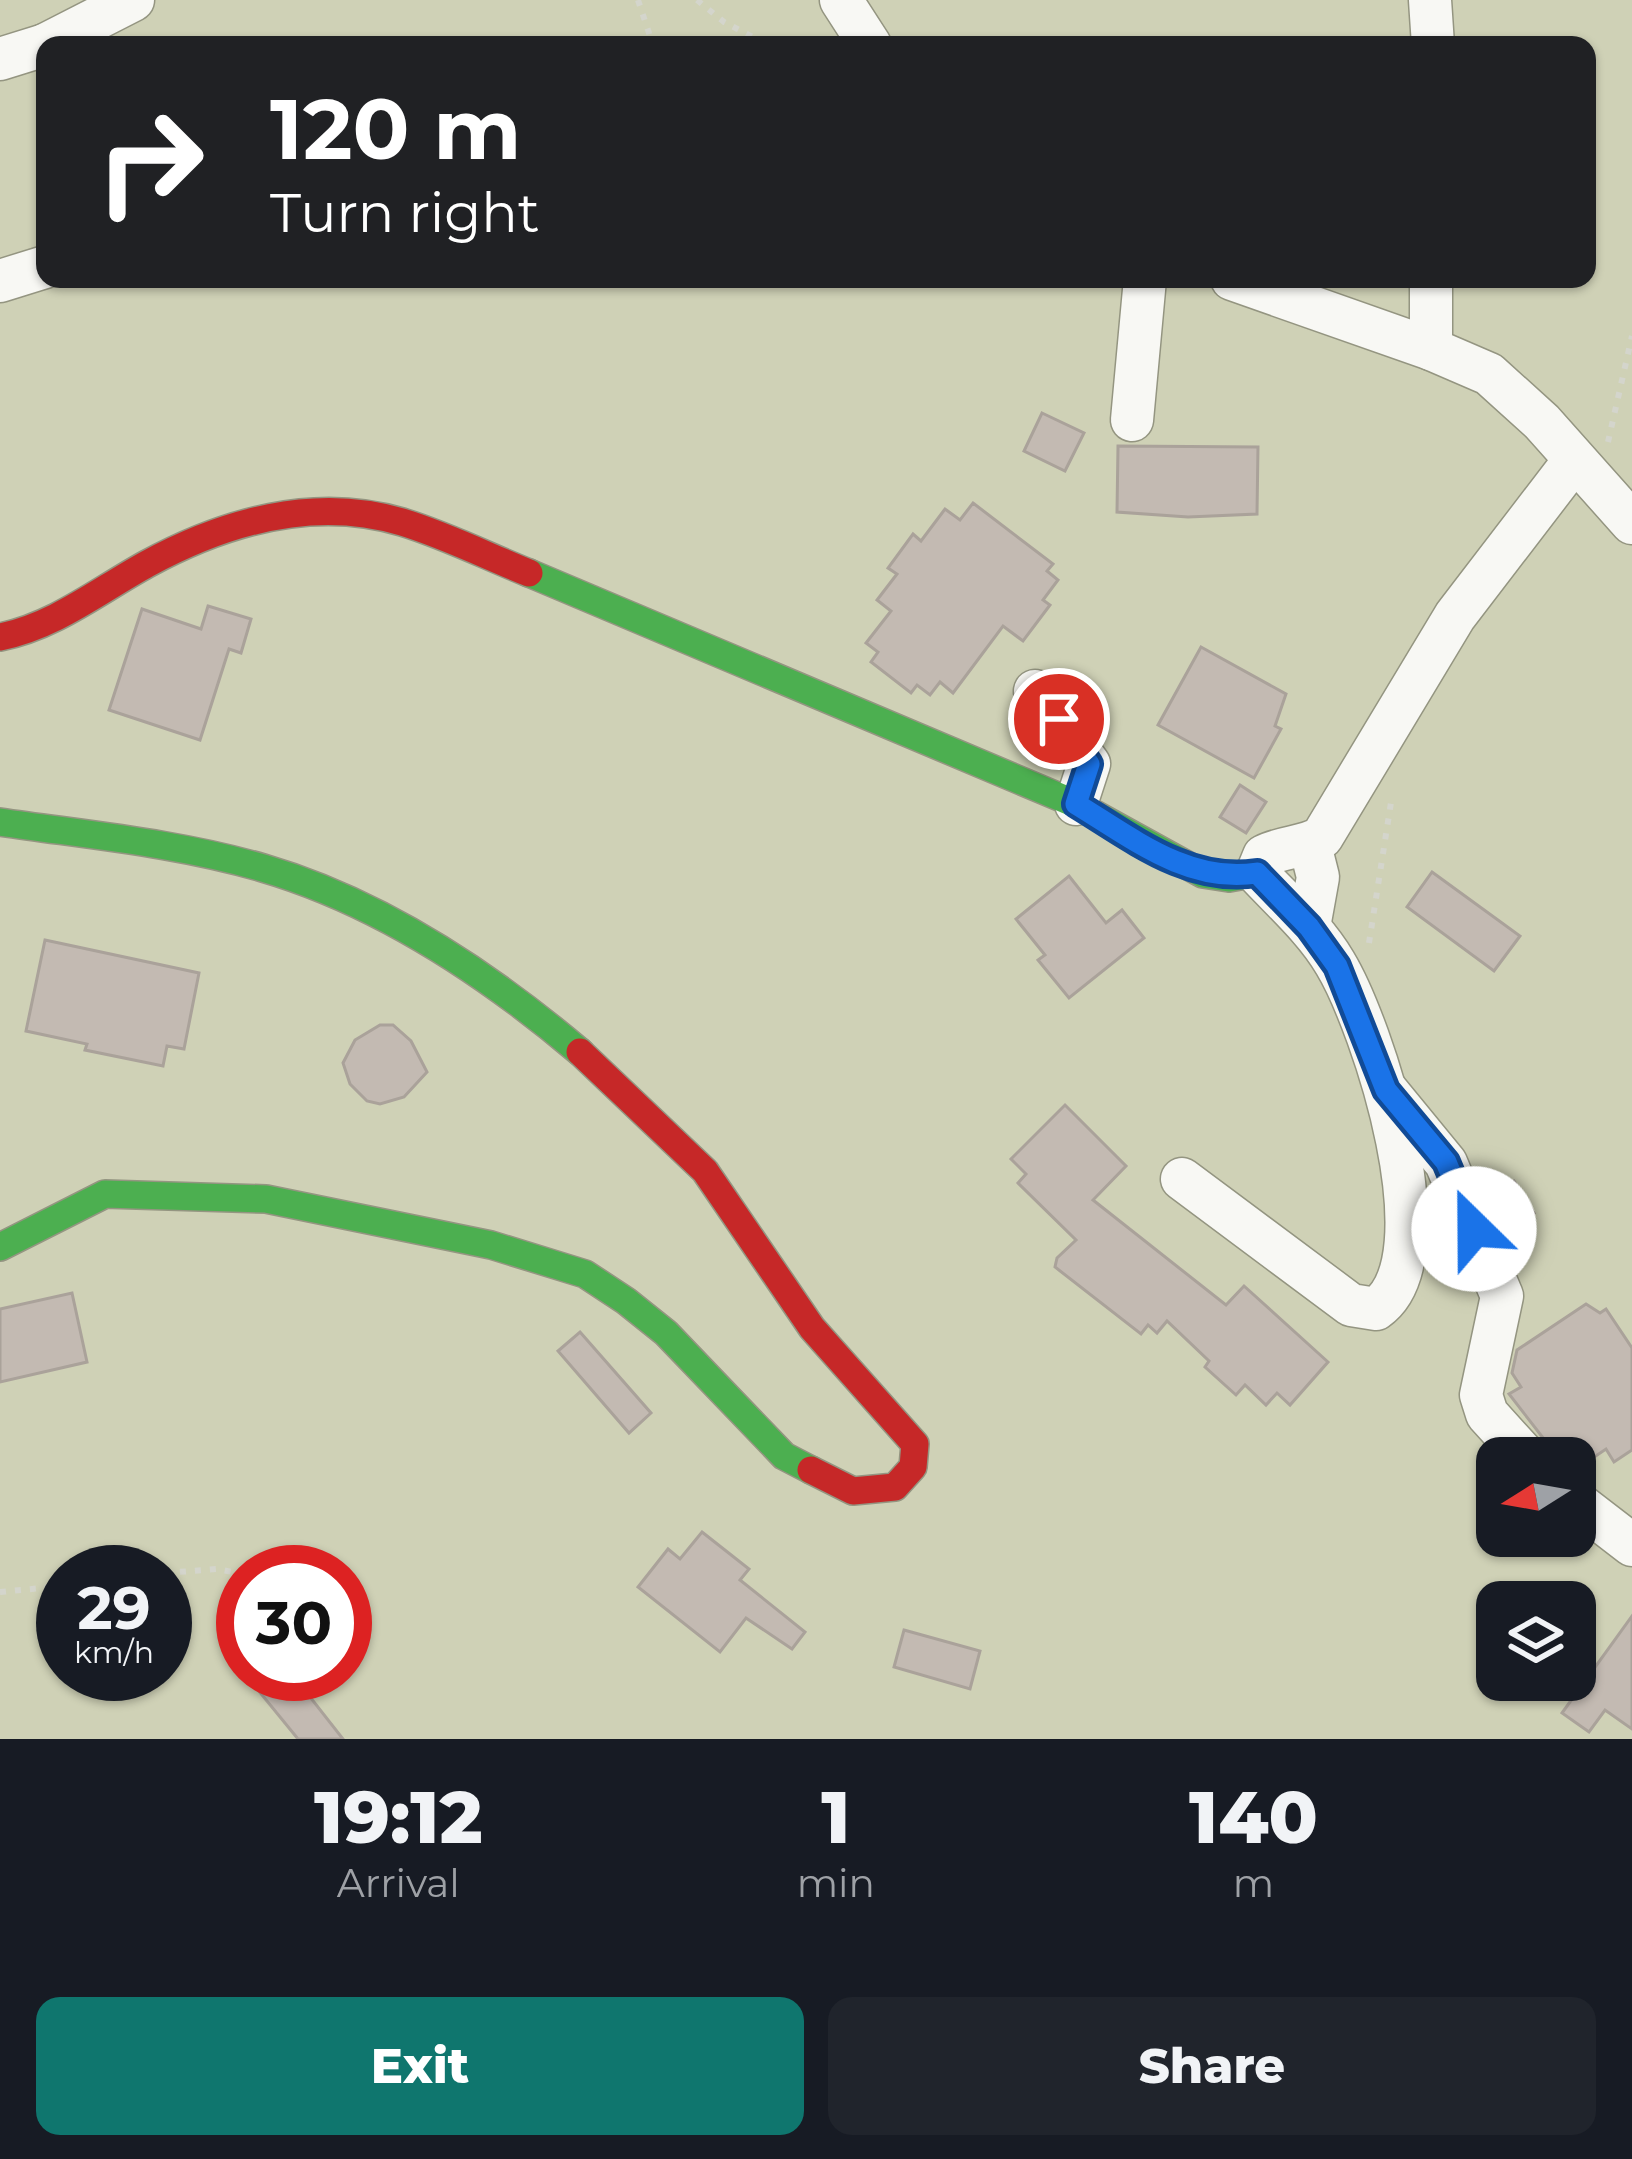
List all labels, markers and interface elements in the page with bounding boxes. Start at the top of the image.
text: 120 m [270,78,521,180]
icon: right [72,84,228,240]
text: Turn right [270,180,540,246]
pin [1008,668,1110,770]
icon: arrive [1026,686,1092,752]
position arrow [1411,1166,1537,1292]
north arrow [1476,1437,1596,1557]
map controls [1476,1437,1596,1701]
speed limit sign: 30 [216,1545,372,1701]
text: 29 [77,1571,151,1644]
button: layers [1476,1581,1596,1701]
text: km/h [74,1634,154,1671]
text: 19:12 [314,1773,483,1861]
text: 1 [821,1773,850,1861]
text: 140 [1189,1773,1318,1861]
text: Arrival [337,1859,460,1907]
text: min [797,1859,875,1907]
text: m [1233,1859,1274,1907]
button: Exit [36,1997,804,2135]
button: Share [828,1997,1596,2135]

